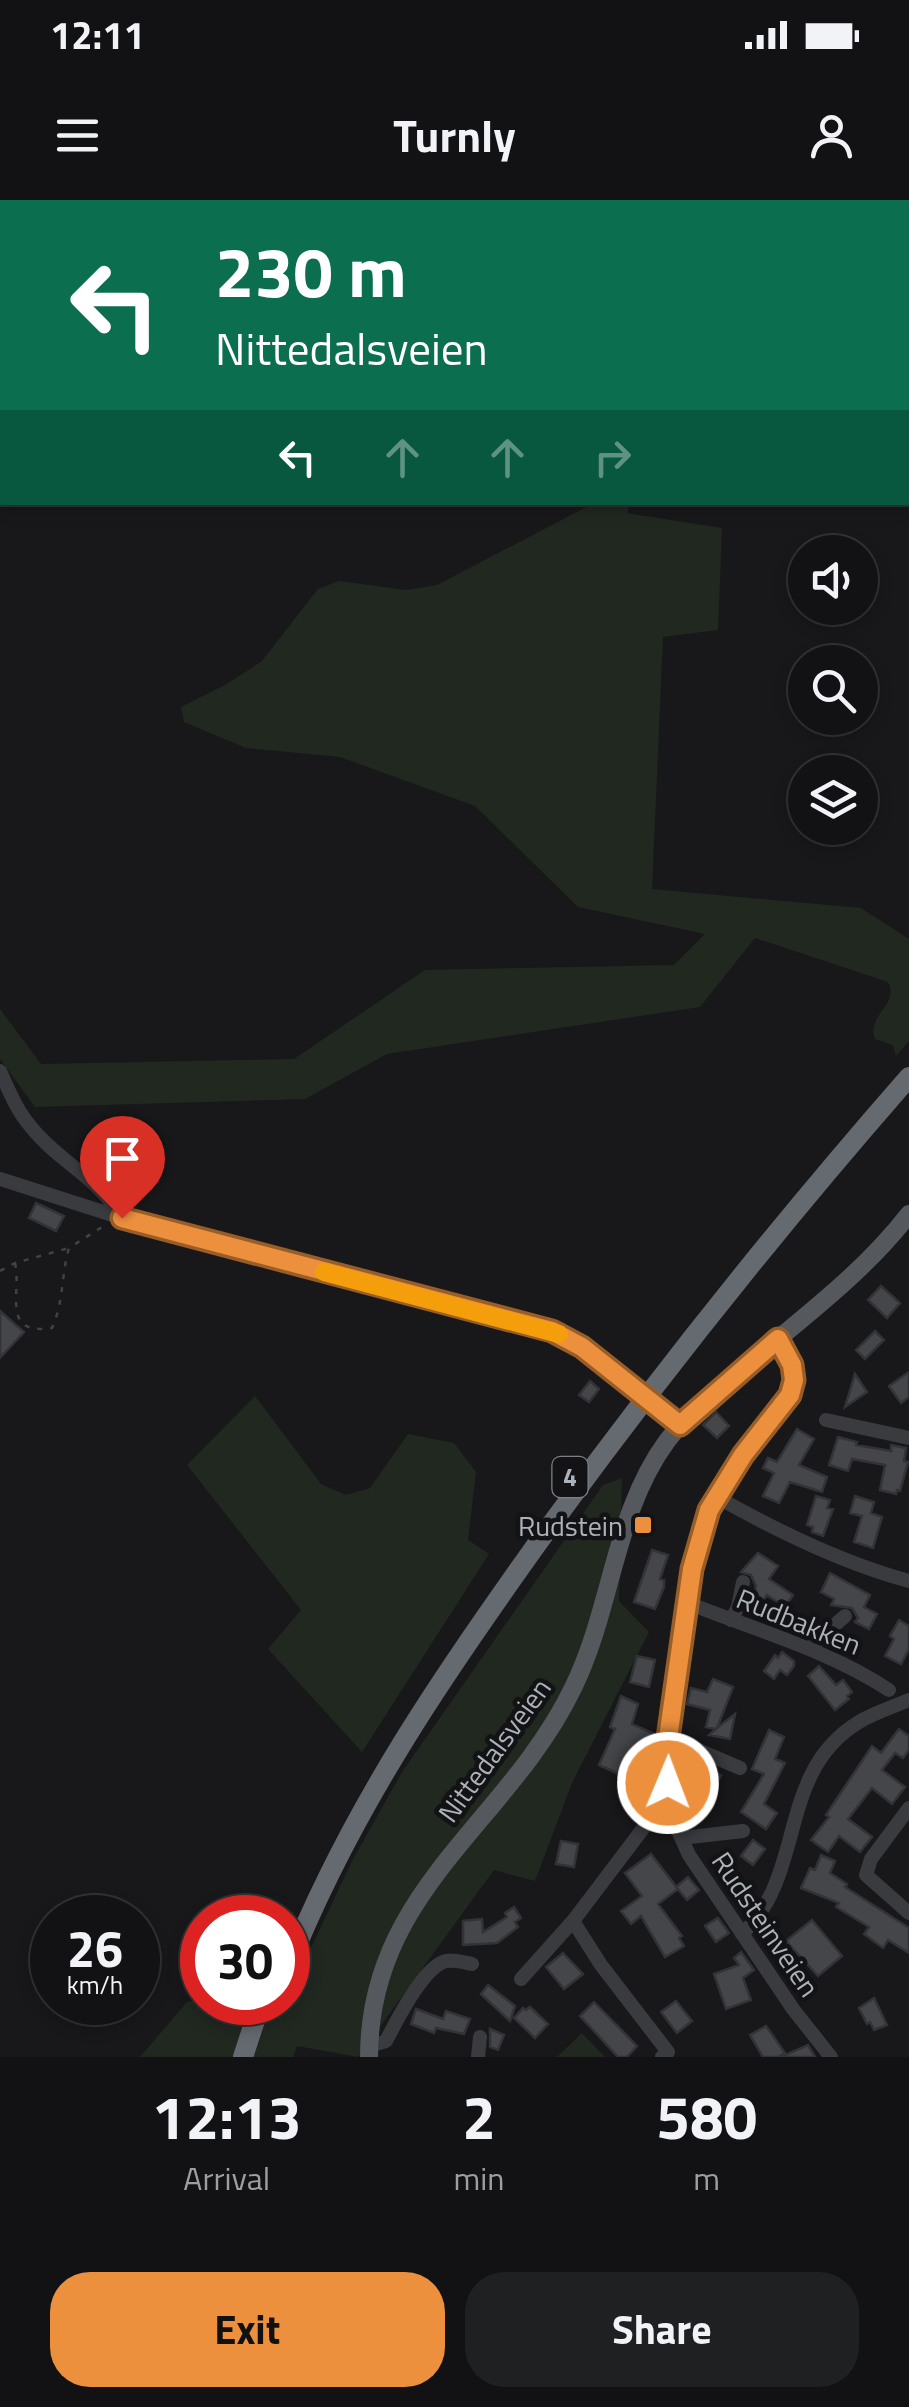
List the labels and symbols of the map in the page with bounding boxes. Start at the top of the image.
pin [80,1116,165,1219]
road number: 4 [552,1457,588,1497]
place label: Rudstein [518,1504,623,1547]
marker: Rudstein [632,1514,654,1536]
street label: Rudbakken [730,1576,868,1666]
street label: Nittedalsveien [427,1669,561,1831]
position arrow [616,1731,720,1835]
street label: Rudsteinveien [701,1843,831,2005]
speed limit sign: 30 [180,1895,310,2025]

